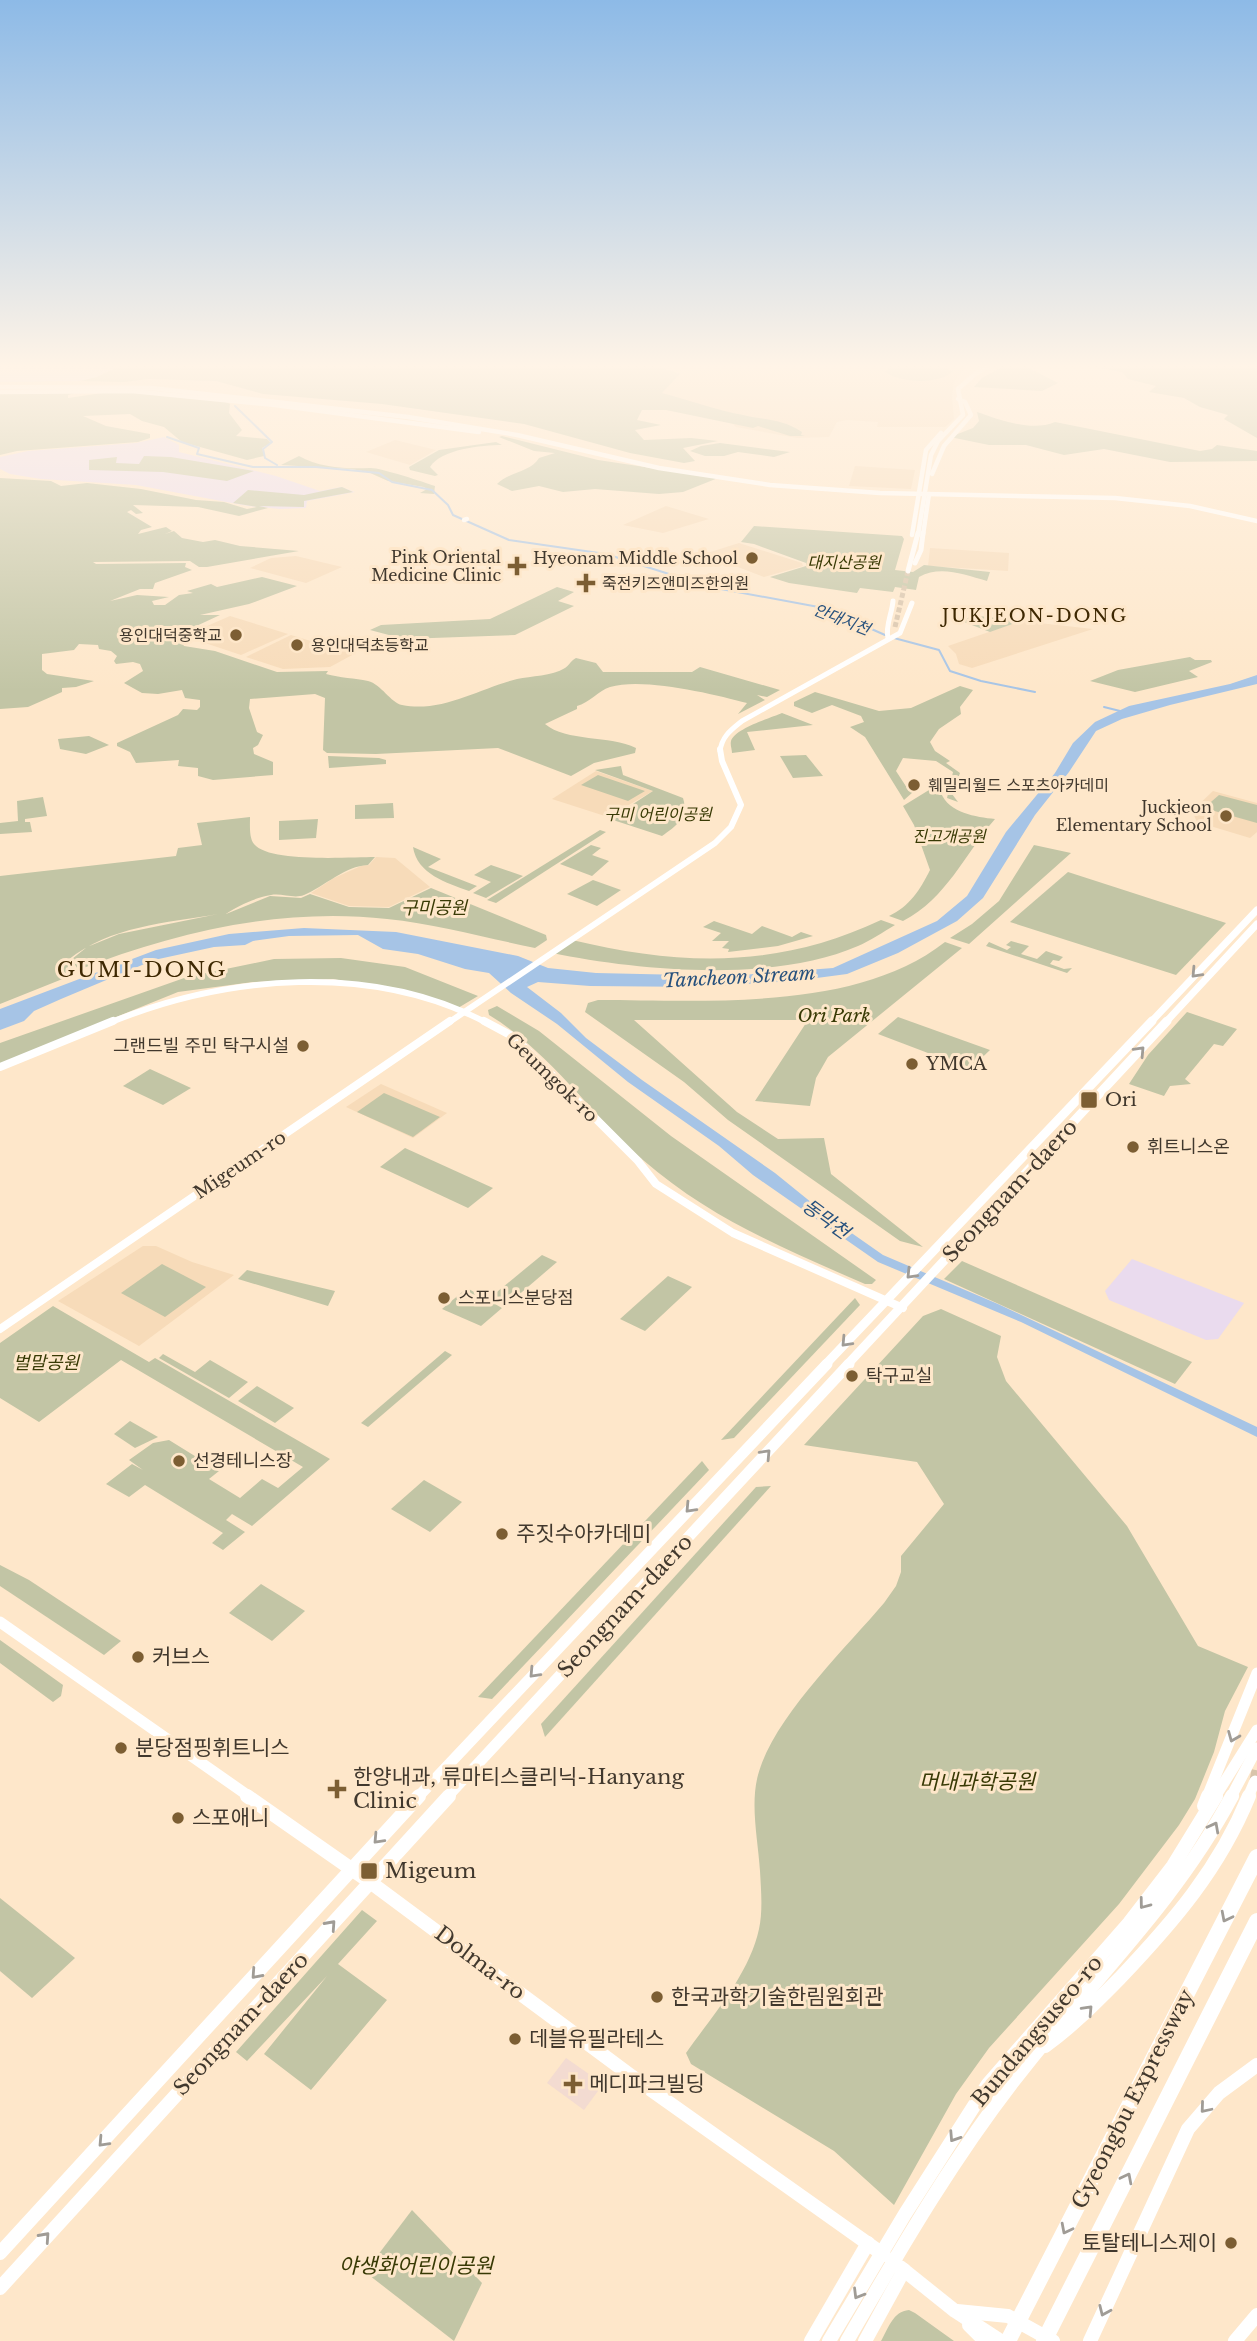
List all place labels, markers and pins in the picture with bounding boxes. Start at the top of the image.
place label: Pink Oriental Medicine Clinic [371,547,501,585]
place label: Hyeonam Middle School [533,548,738,568]
marker: Hyeonam Middle School [744,550,760,566]
marker: Pink Oriental Medicine Clinic [507,556,527,576]
marker: 죽전키즈앤미즈한의원 [576,573,596,593]
place label: 죽전키즈앤미즈한의원 [602,573,749,593]
place label: 용인대덕중학교 [119,625,222,645]
marker: 용인대덕중학교 [228,627,244,643]
place label: 용인대덕초등학교 [311,635,429,655]
marker: 용인대덕초등학교 [289,637,305,653]
place label: 훼밀리월드 스포츠아카데미 [928,775,1109,795]
marker: 훼밀리월드 스포츠아카데미 [906,777,922,793]
place label: Juckjeon Elementary School [1056,797,1212,835]
marker: Juckjeon Elementary School [1218,808,1234,824]
place label: 그랜드빌 주민 탁구시설 [113,1035,289,1057]
marker: 그랜드빌 주민 탁구시설 [295,1038,311,1054]
place label: YMCA [925,1053,988,1075]
marker: YMCA [904,1056,920,1072]
place label: Ori [1105,1089,1137,1111]
marker: Ori [1079,1090,1099,1110]
place label: 휘트니스온 [1147,1136,1230,1158]
marker: 휘트니스온 [1125,1139,1141,1155]
place label: 스포니스분당점 [458,1287,574,1309]
marker: 스포니스분당점 [436,1290,452,1306]
place label: 탁구교실 [866,1365,932,1387]
marker: 탁구교실 [844,1368,860,1384]
place label: 선경테니스장 [193,1450,292,1472]
marker: 선경테니스장 [171,1453,187,1469]
place label: 주짓수아카데미 [516,1521,651,1547]
marker: 주짓수아카데미 [494,1526,510,1542]
place label: 커브스 [152,1644,210,1670]
marker: 커브스 [130,1649,146,1665]
place label: 분당점핑휘트니스 [135,1735,290,1761]
marker: 분당점핑휘트니스 [113,1740,129,1756]
place label: 한양내과, 류마티스클리닉-Hanyang Clinic [353,1764,684,1814]
marker: 한양내과, 류마티스클리닉-Hanyang Clinic [327,1779,347,1799]
place label: 스포애니 [192,1805,269,1831]
marker: 스포애니 [170,1810,186,1826]
place label: Migeum [385,1858,477,1884]
marker: Migeum [359,1861,379,1881]
place label: 한국과학기술한림원회관 [671,1984,884,2010]
marker: 한국과학기술한림원회관 [649,1989,665,2005]
place label: 데블유필라테스 [529,2026,664,2052]
marker: 데블유필라테스 [507,2031,523,2047]
place label: 메디파크빌딩 [589,2071,705,2097]
marker: 메디파크빌딩 [563,2074,583,2094]
place label: 토탈테니스제이 [1082,2230,1217,2256]
marker: 토탈테니스제이 [1223,2235,1239,2251]

